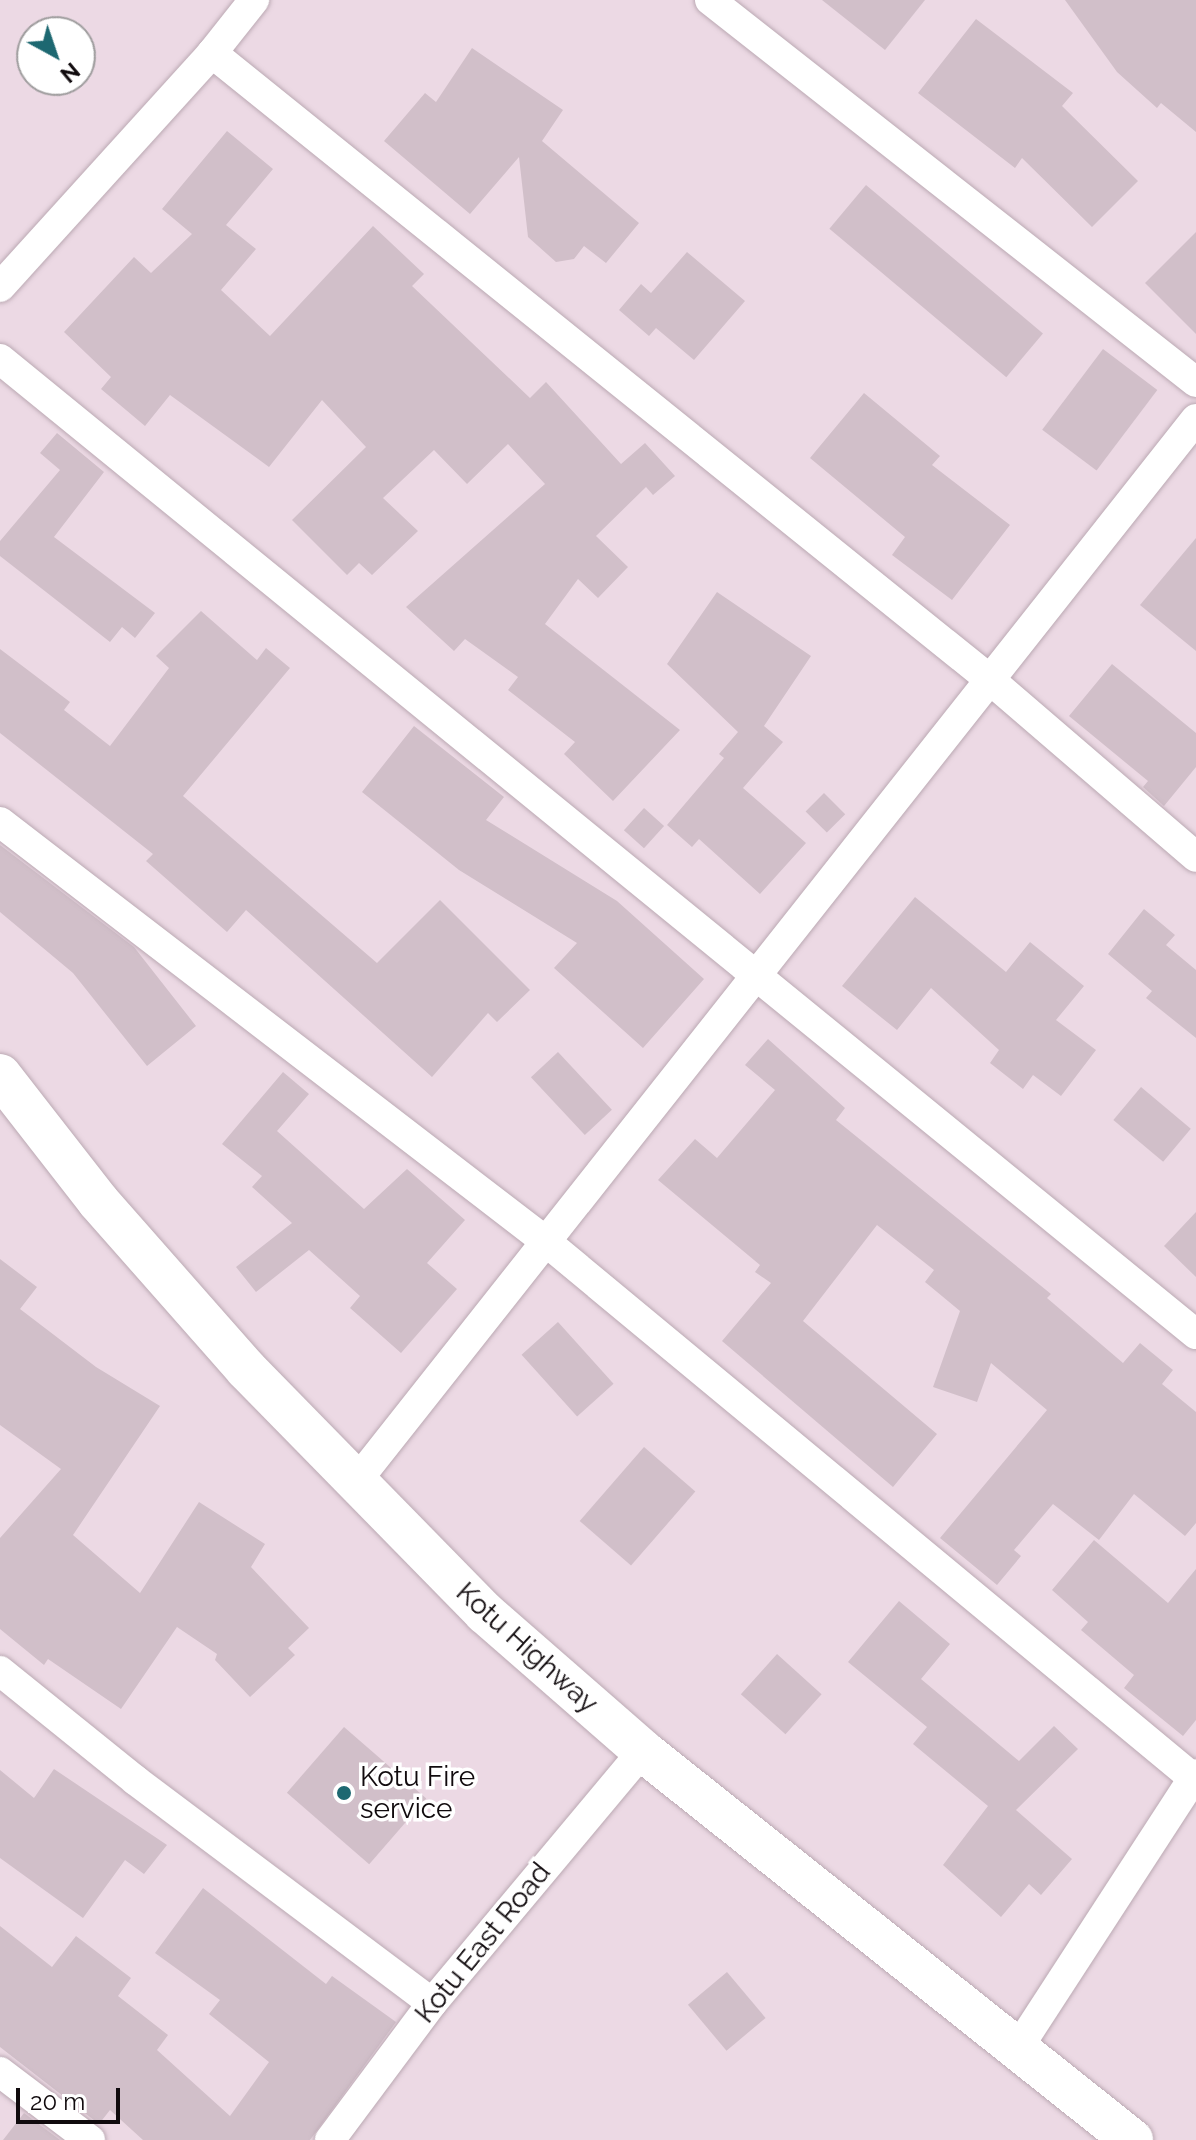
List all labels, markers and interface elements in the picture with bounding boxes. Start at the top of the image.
north arrow [16,16,96,96]
text: N [55,57,85,88]
street label: Kotu Highway [449,1576,605,1720]
place label: Kotu Fire service [360,1760,475,1826]
marker: Kotu Fire service [335,1784,353,1802]
street label: Kotu East Road [408,1856,558,2030]
scale bar [20,2072,124,2122]
text: 20 m [30,2087,85,2116]

